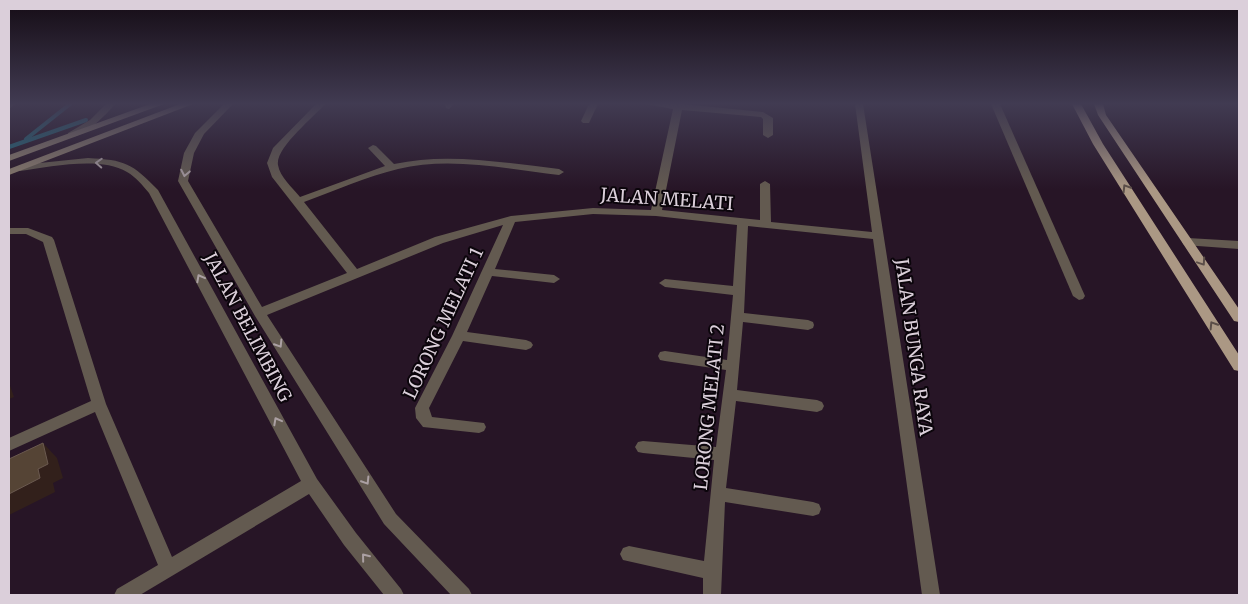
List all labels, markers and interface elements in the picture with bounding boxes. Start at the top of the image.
one-way arrow [95,157,103,168]
one-way arrow [180,168,190,177]
street label: JALAN MELATI [599,183,734,215]
one-way arrow [1123,184,1132,193]
street label: LORONG MELATI 1 [398,244,488,402]
street label: JALAN BELIMBING [198,248,297,406]
street label: JALAN BUNGA RAYA [890,256,938,437]
one-way arrow [1196,256,1205,265]
one-way arrow [196,274,206,283]
one-way arrow [1210,321,1219,330]
street label: LORONG MELATI 2 [689,323,729,491]
one-way arrow [272,339,282,348]
one-way arrow [273,417,283,426]
one-way arrow [360,476,369,485]
one-way arrow [362,554,370,563]

